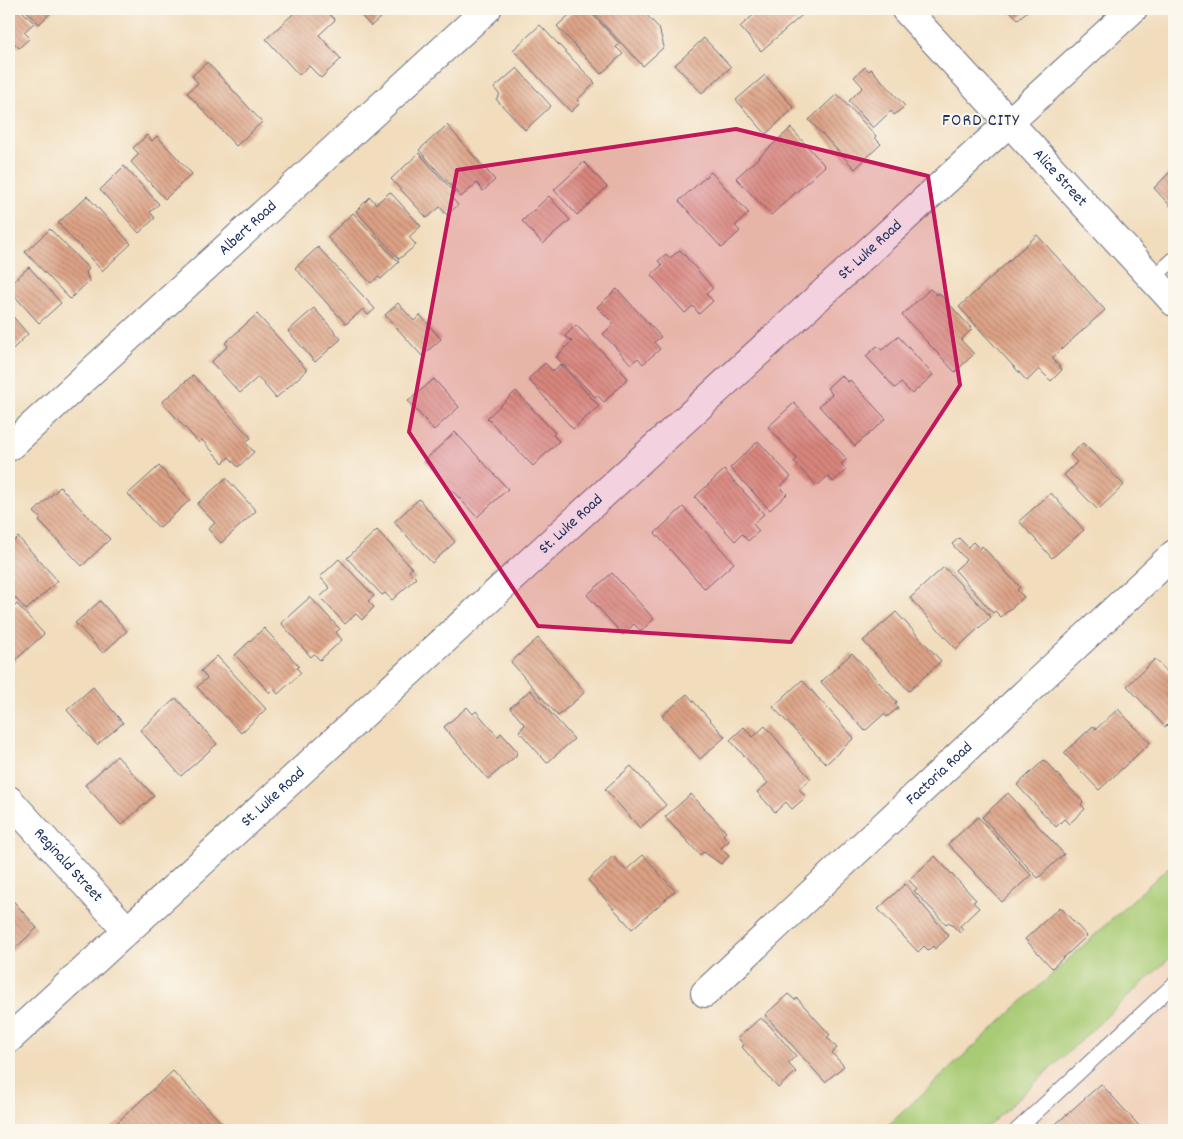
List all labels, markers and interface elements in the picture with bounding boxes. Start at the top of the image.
district label: FORD CITY [942,109,1020,134]
street label: Alice Street [1027,144,1093,212]
street label: Albert Road [214,195,282,261]
street label: St. Luke Road [833,214,907,285]
street label: St. Luke Road [534,489,608,560]
street label: Factoria Road [901,736,978,811]
street label: St. Luke Road [236,762,310,833]
street label: Reginald Street [28,823,108,908]

